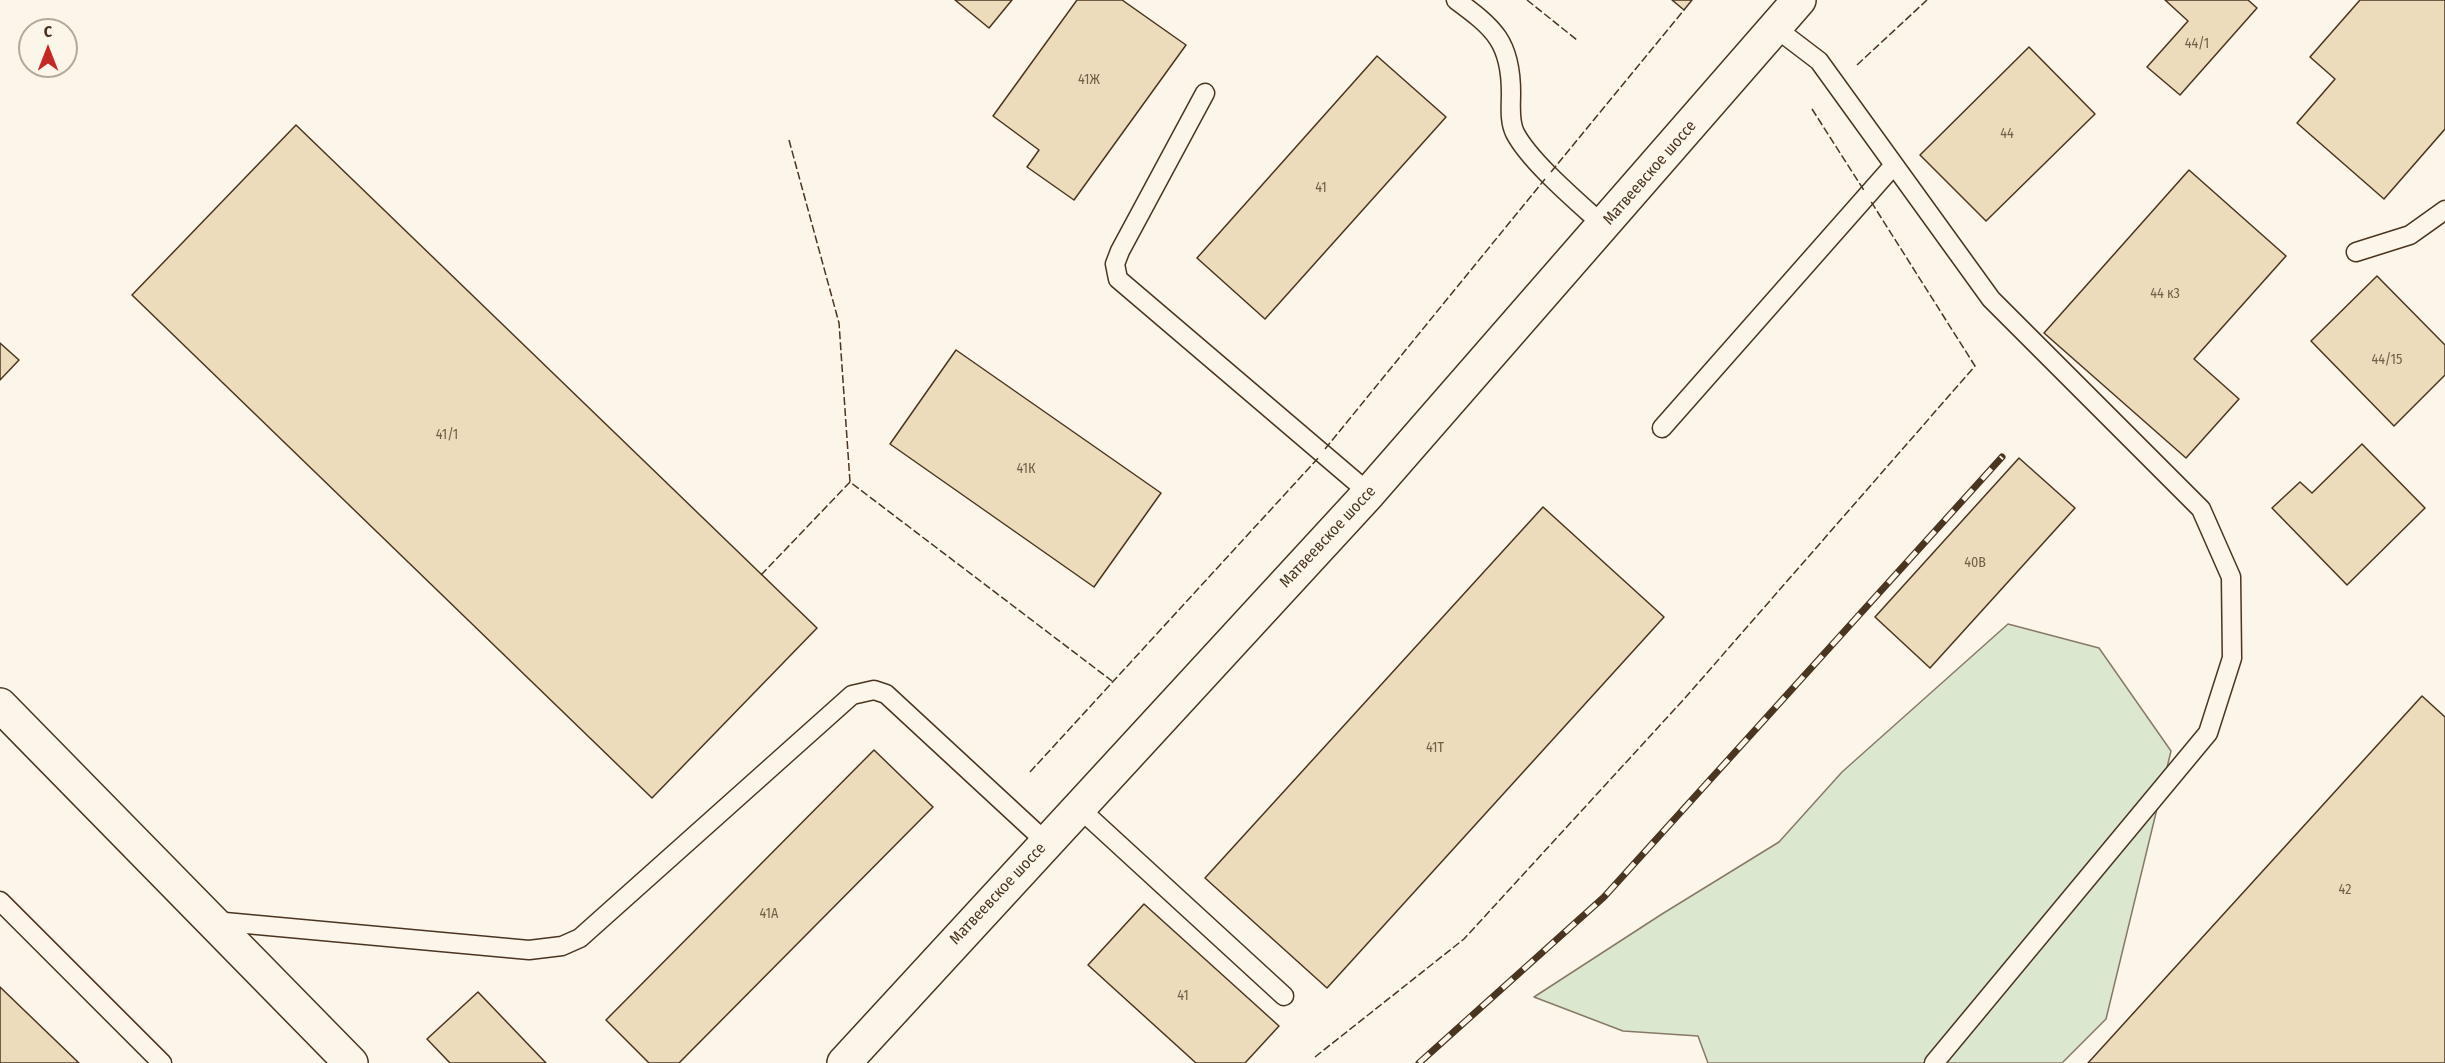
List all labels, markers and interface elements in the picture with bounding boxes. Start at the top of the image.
north arrow [18,18,78,78]
text: С [44,22,52,41]
house number: 44/1 [2185,36,2209,52]
house number: 41Ж [1078,72,1100,88]
street label: Матвеевское шоссе [1599,117,1701,229]
house number: 44 [2000,126,2014,142]
house number: 41 [1315,180,1327,196]
house number: 44 к3 [2150,286,2180,302]
house number: 44/15 [2372,352,2402,368]
house number: 41/1 [436,427,458,443]
house number: 41К [1017,461,1035,477]
street label: Матвеевское шоссе [1276,482,1380,592]
house number: 40В [1964,555,1986,571]
house number: 41Т [1426,740,1444,756]
street label: Матвеевское шоссе [946,839,1050,949]
house number: 42 [2339,882,2351,898]
house number: 41А [760,906,778,922]
house number: 41 [1177,988,1189,1004]

